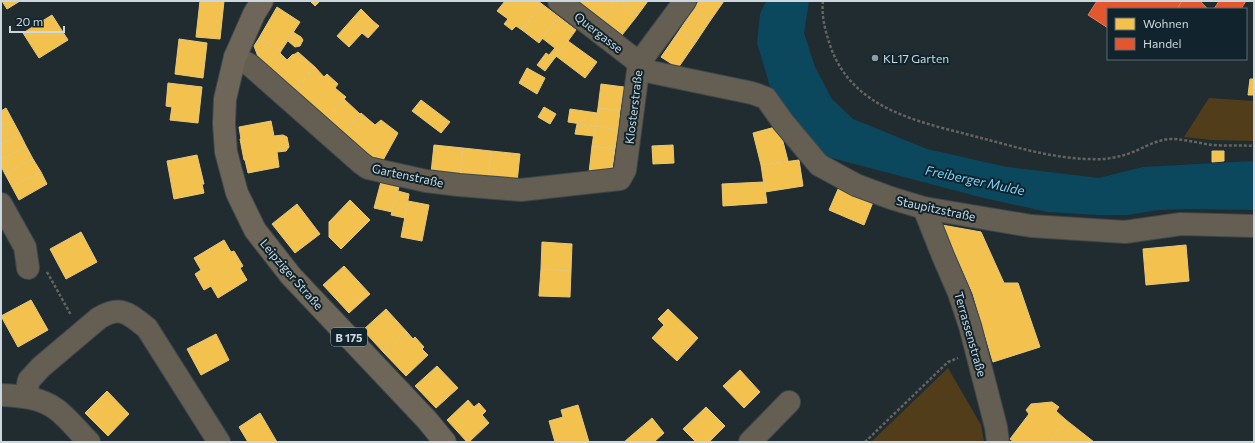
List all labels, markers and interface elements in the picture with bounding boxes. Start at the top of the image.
scale bar [10,8,64,34]
legend [1107,8,1247,60]
street label: Quergasse [572,9,626,55]
text: 20 m [16,14,43,28]
text: Wohnen [1143,16,1189,30]
text: Handel [1143,36,1181,50]
place label: KL17 Garten [883,51,949,65]
marker: KL17 Garten [870,53,880,63]
street label: Klosterstraße [622,69,644,145]
street label: Gartenstraße [371,161,445,189]
water label: Freiberger Mulde [924,162,1026,198]
street label: Staupitzstraße [895,193,977,223]
street label: Leipziger Straße [258,236,326,312]
street label: Terrassenstraße [952,290,990,378]
road number: B 175 [331,328,367,346]

